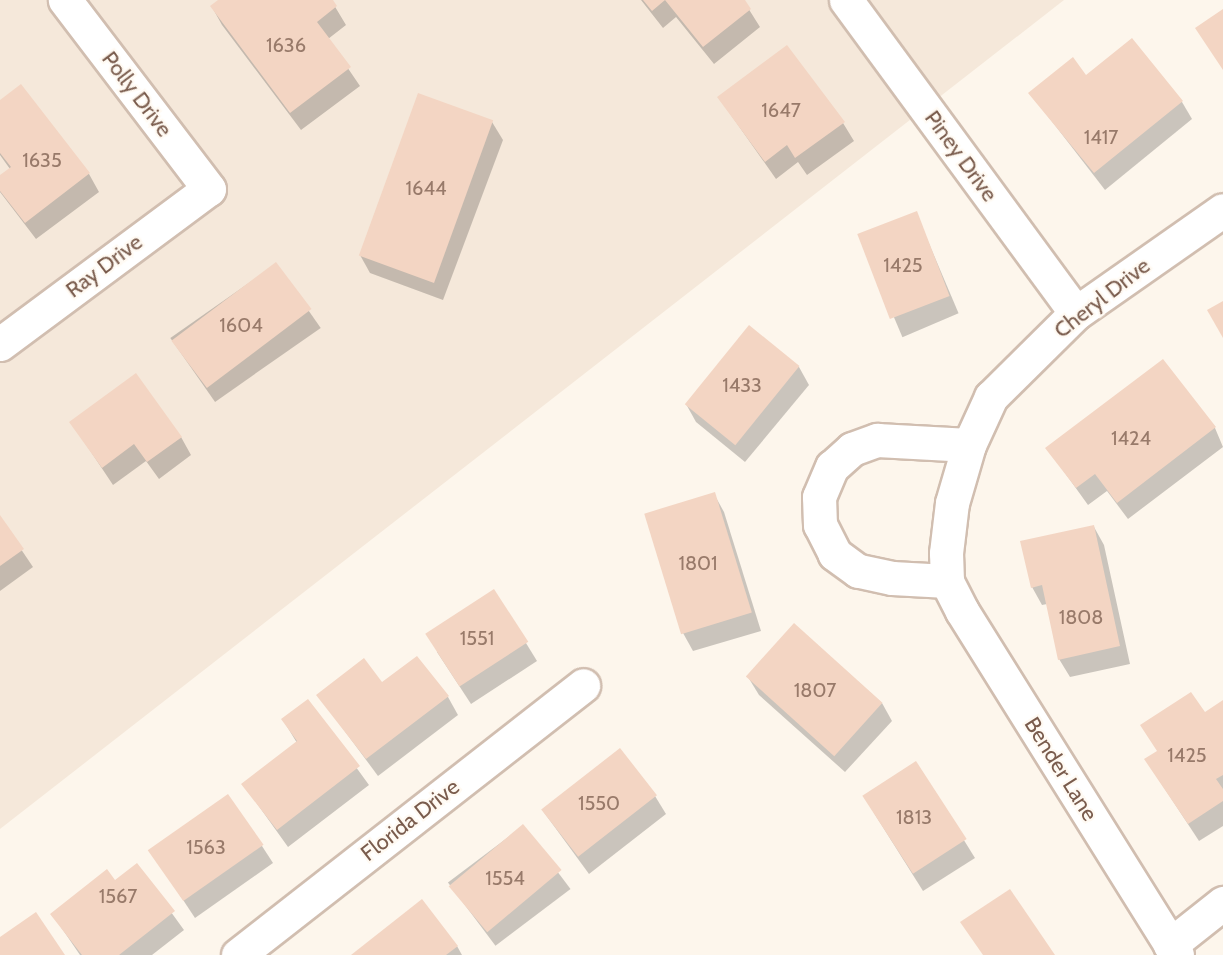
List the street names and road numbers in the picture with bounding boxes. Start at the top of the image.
street label: Polly Drive [96,46,178,142]
street label: Piney Drive [919,105,1003,207]
street label: Ray Drive [61,229,147,303]
street label: Cheryl Drive [1049,252,1155,344]
street label: Bender Lane [1019,712,1103,826]
street label: Florida Drive [356,773,464,867]

